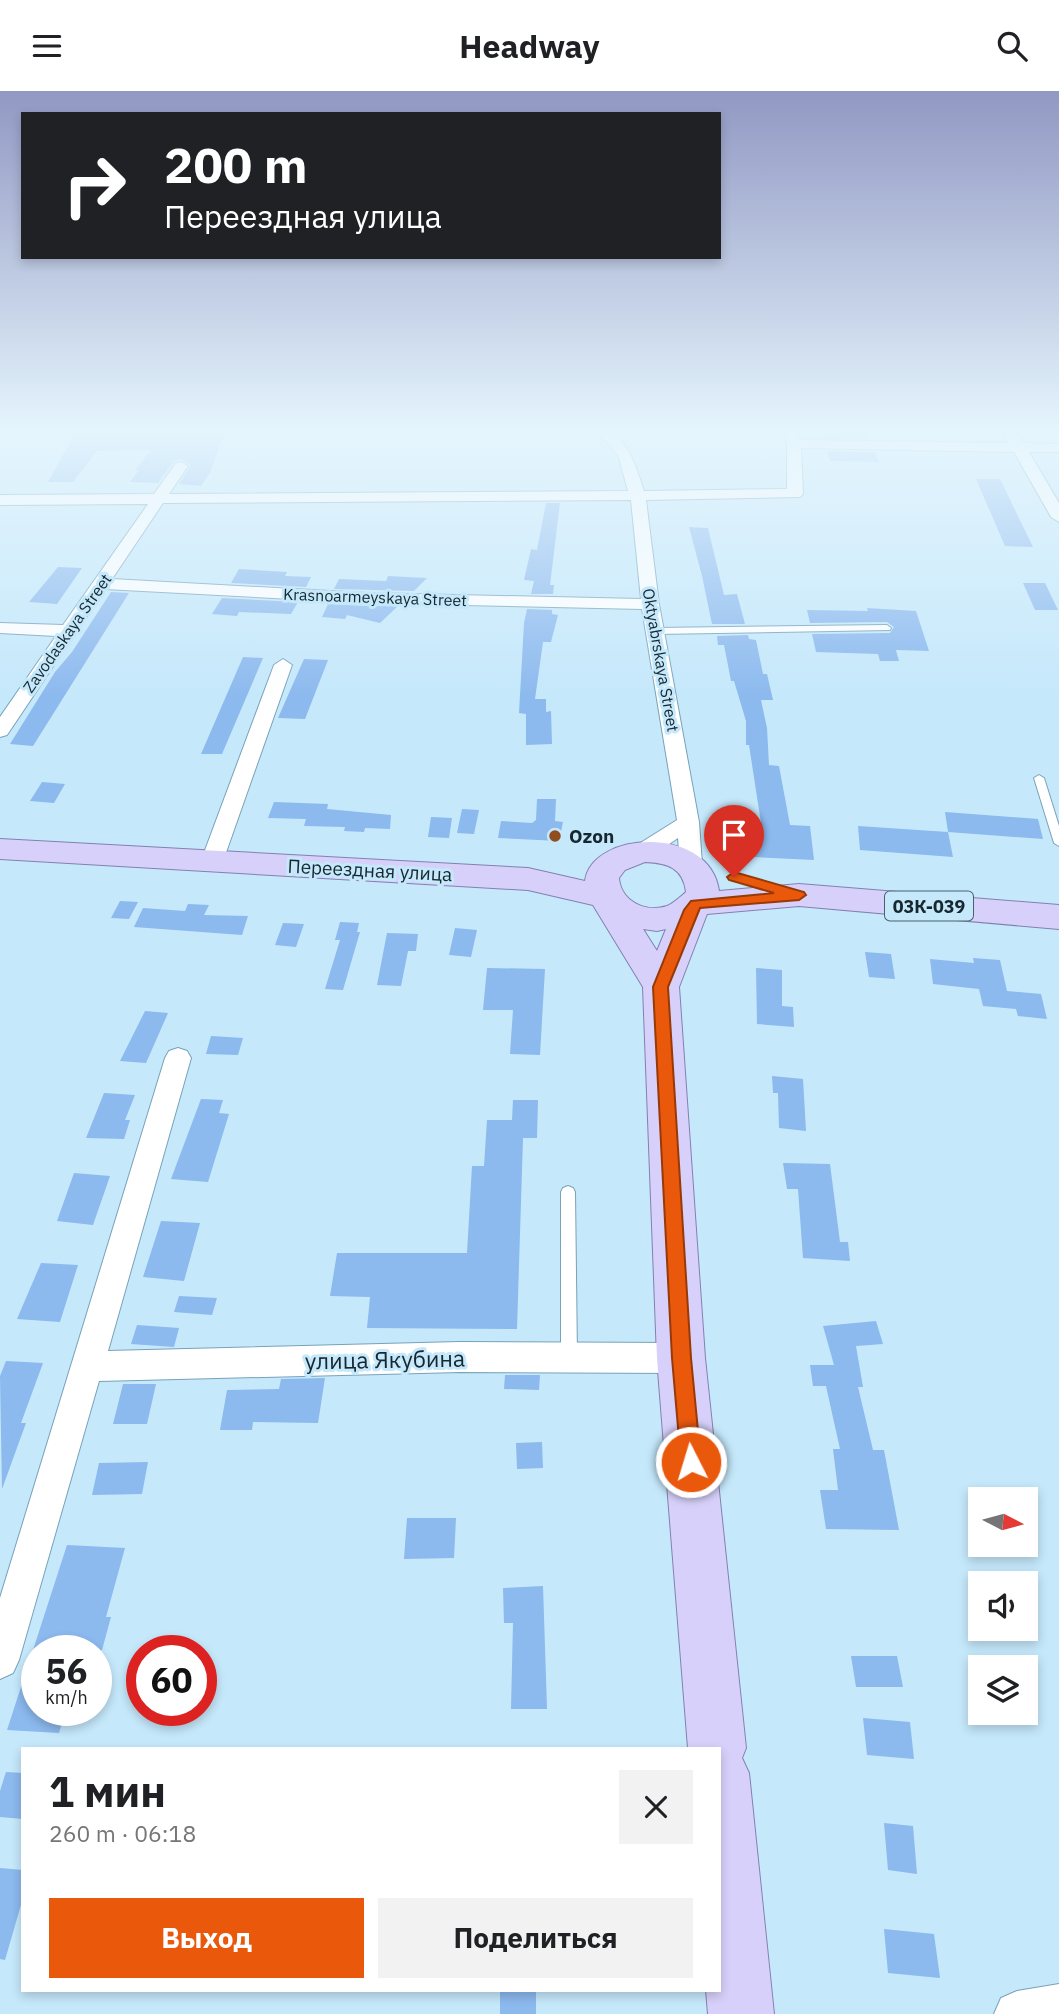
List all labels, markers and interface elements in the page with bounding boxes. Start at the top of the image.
text: Headway [459,25,600,67]
icon: menu [28,27,66,65]
icon: search [993,27,1031,65]
text: 200 m [164,133,308,196]
icon: right [49,140,140,231]
text: Переездная улица [164,195,442,237]
street label: Zavodaskaya Street [18,570,116,696]
street label: Krasnoarmeyskaya Street [283,584,467,610]
street label: Oktyabrskaya Street [639,587,683,733]
pin [704,805,764,877]
icon: arrive [715,816,753,854]
place label: Ozon [569,824,614,848]
marker: Ozon [547,828,563,844]
street label: Переездная улица [287,854,453,886]
road number: 03К-039 [885,891,973,921]
street label: улица Якубина [305,1343,465,1375]
position arrow [654,1425,728,1499]
north arrow [968,1487,1038,1557]
map controls [968,1487,1038,1725]
button: sound [968,1571,1038,1641]
speed limit sign: 60 [126,1635,217,1726]
text: 56 [45,1648,88,1694]
button: layers [968,1655,1038,1725]
text: km/h [45,1686,88,1709]
text: 1 мин [49,1764,166,1819]
button: close [619,1770,693,1844]
text: 260 m · 06:18 [49,1818,196,1848]
button: Выход [49,1898,364,1978]
button: Поделиться [378,1898,693,1978]

